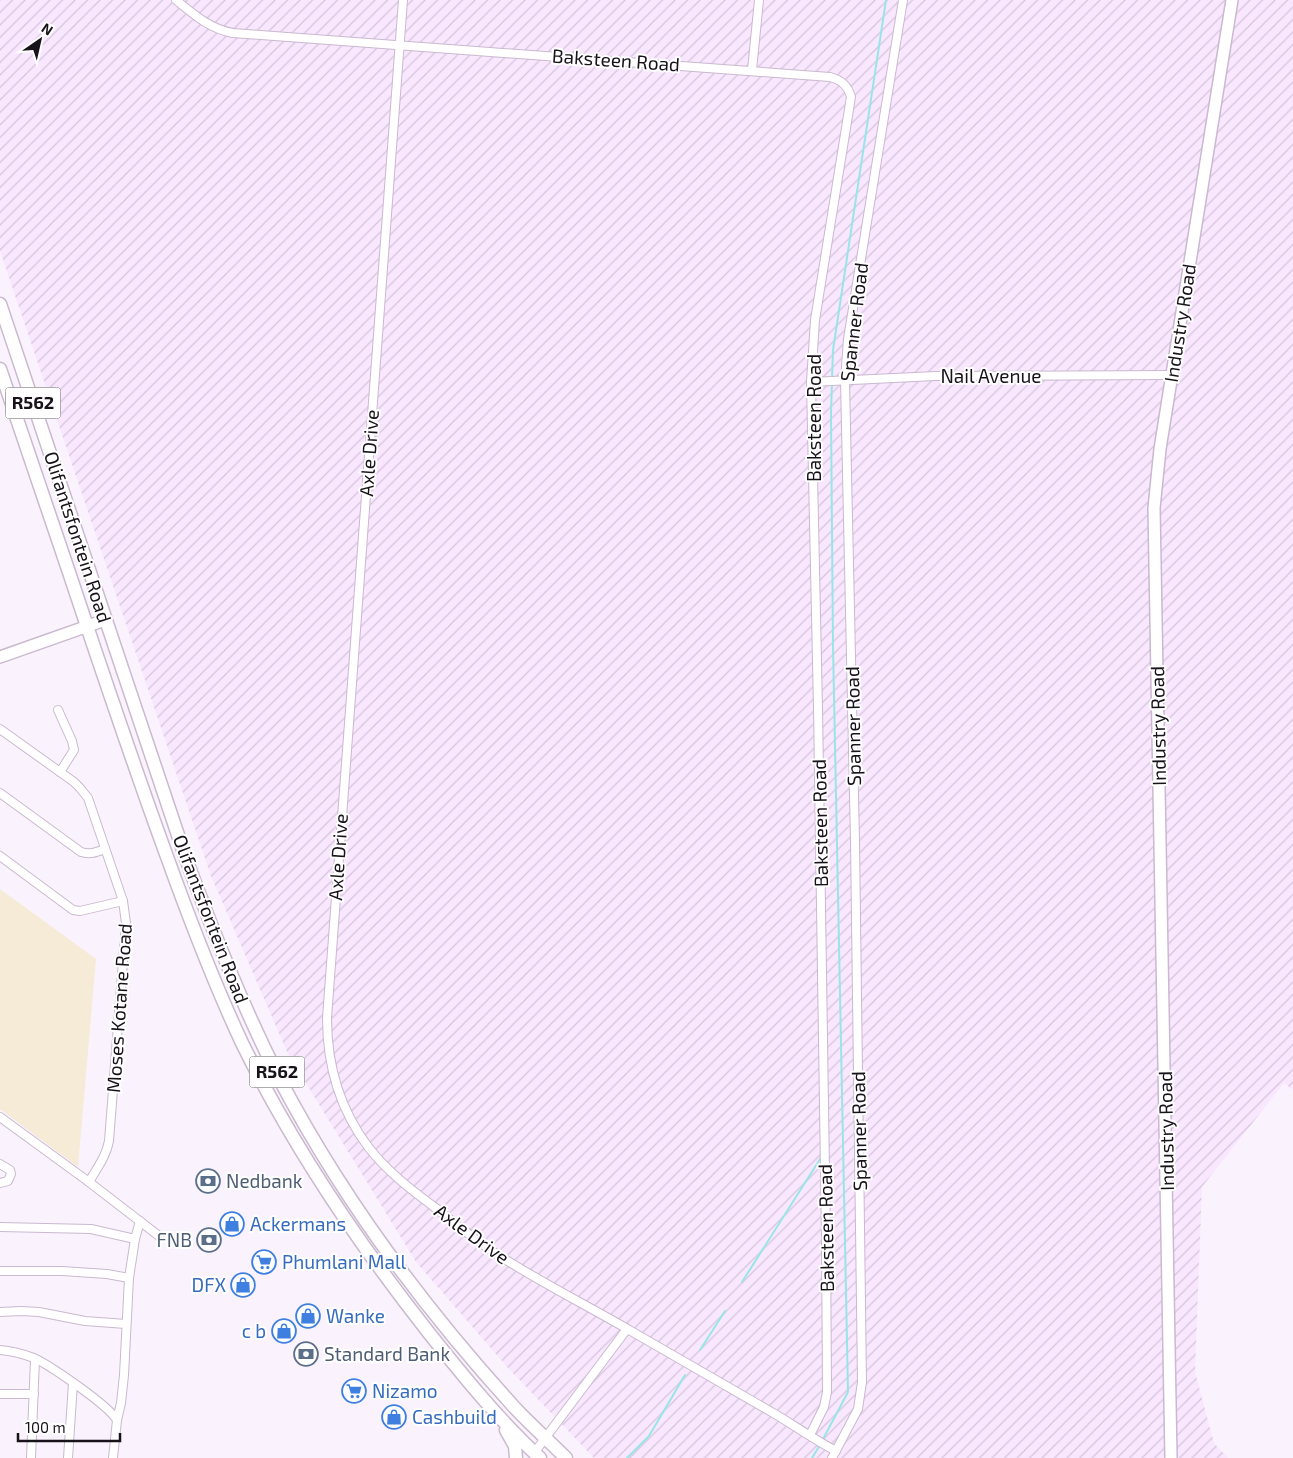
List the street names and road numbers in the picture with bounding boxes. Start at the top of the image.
street label: Baksteen Road [551,44,681,75]
street label: Spanner Road [835,261,872,383]
street label: Industry Road [1159,262,1200,384]
street label: Baksteen Road [802,354,825,482]
street label: Nail Avenue [940,364,1042,387]
road number: R562 [5,388,60,418]
street label: Axle Drive [354,409,383,497]
street label: Olifantsfontein Road [40,448,117,625]
street label: Spanner Road [840,666,865,786]
street label: Industry Road [1145,666,1170,786]
street label: Baksteen Road [807,759,832,887]
street label: Axle Drive [323,813,352,901]
street label: Olifantsfontein Road [169,831,254,1006]
street label: Moses Kotane Road [101,922,136,1093]
road number: R562 [250,1056,304,1088]
street label: Spanner Road [846,1071,871,1191]
street label: Industry Road [1153,1071,1178,1191]
street label: Baksteen Road [813,1164,838,1292]
street label: Axle Drive [430,1199,514,1268]

